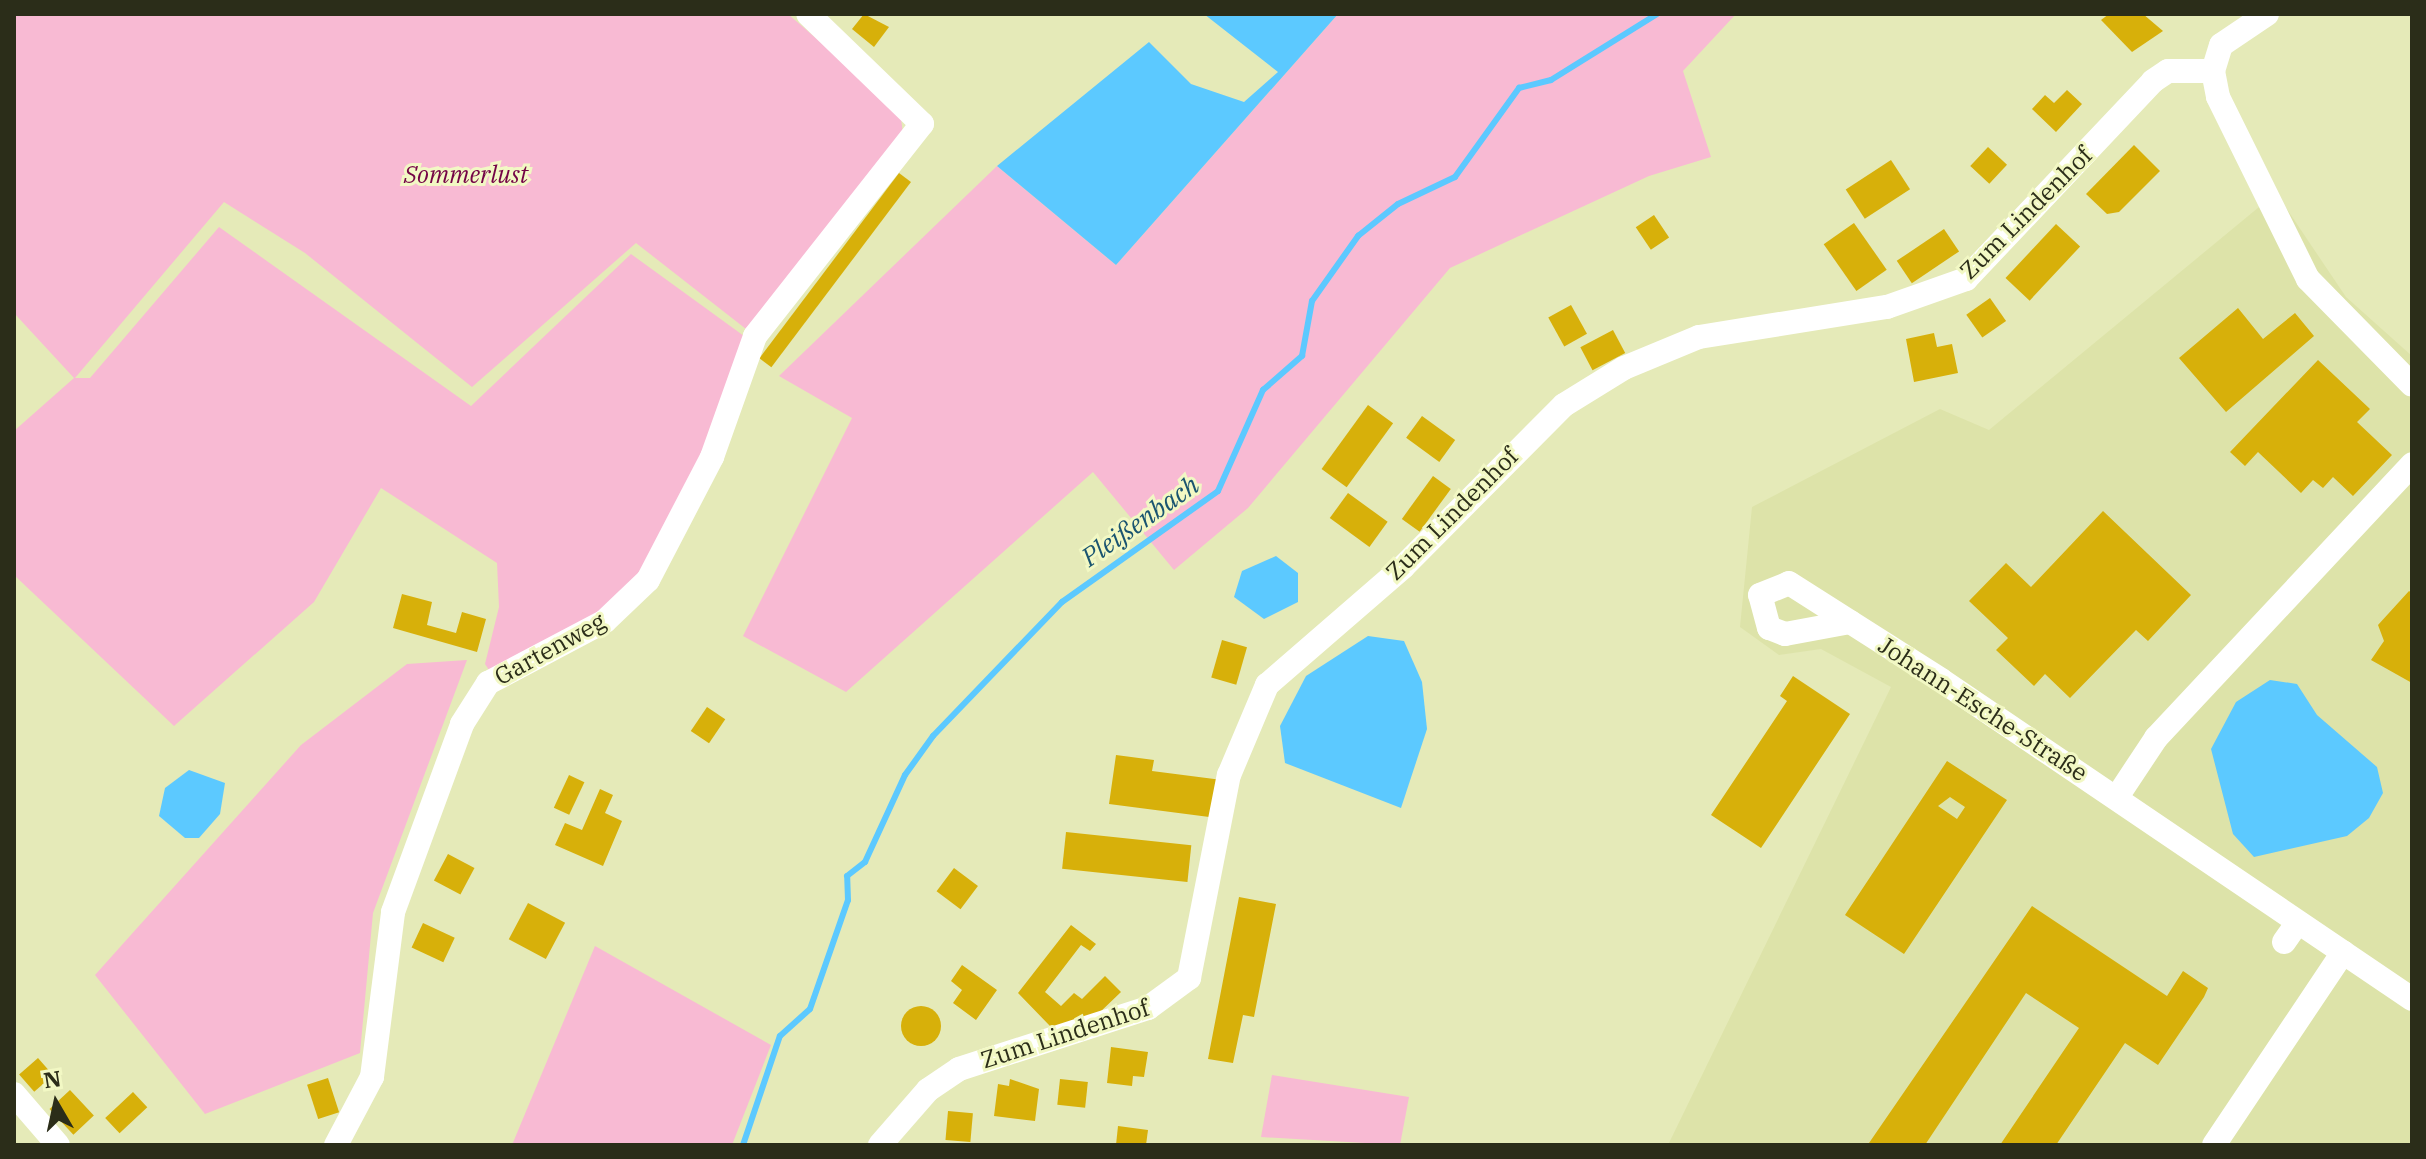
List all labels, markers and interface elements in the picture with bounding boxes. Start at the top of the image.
street label: Zum Lindenhof [1954,141,2098,285]
park label: Sommerlust [404,161,528,189]
street label: Zum Lindenhof [1380,442,1524,586]
water label: Pleißenbach [1075,469,1205,573]
street label: Gartenweg [490,607,610,691]
street label: Johann-Esche-Straße [1873,631,2093,787]
street label: Zum Lindenhof [977,993,1153,1075]
north arrow [16,1063,96,1143]
text: N [41,1063,63,1094]

